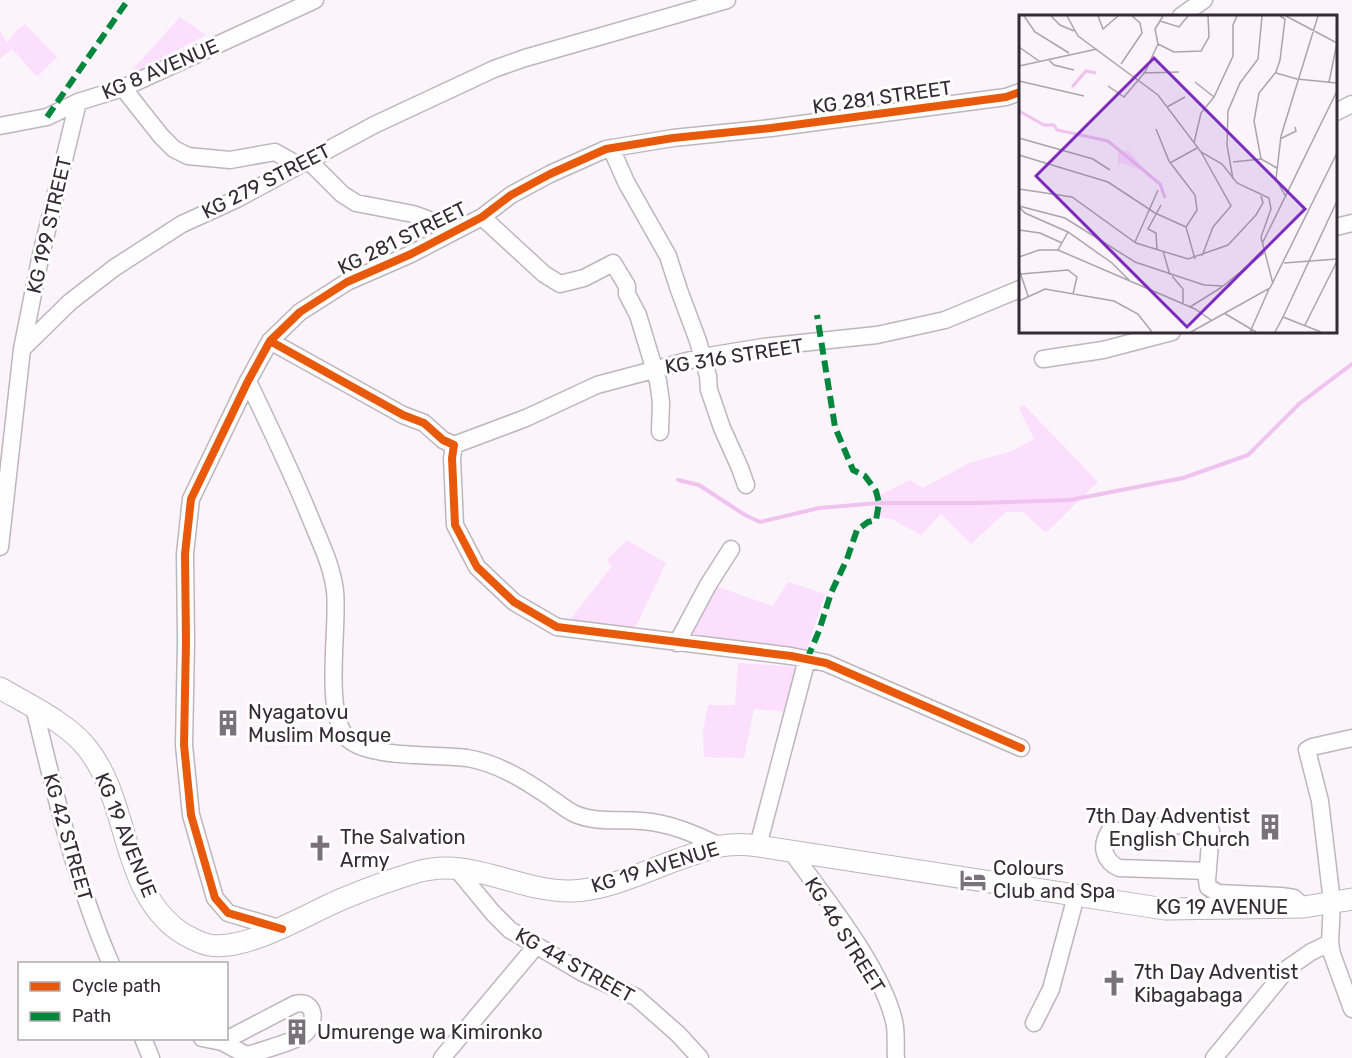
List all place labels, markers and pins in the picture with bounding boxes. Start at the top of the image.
place label: Nyagatovu Muslim Mosque [248,700,391,747]
building icon: Nyagatovu Muslim Mosque [213,708,243,738]
place label: 7th Day Adventist English Church [1086,804,1250,851]
building icon: 7th Day Adventist English Church [1255,812,1285,842]
place label: The Salvation Army [340,825,466,872]
church icon: The Salvation Army [305,833,335,863]
place label: Colours Club and Spa [993,856,1115,903]
hotel icon: Colours Club and Spa [958,865,988,895]
place label: 7th Day Adventist Kibagabaga [1134,960,1299,1007]
church icon: 7th Day Adventist Kibagabaga [1099,968,1129,998]
building icon: Umurenge wa Kimironko [282,1017,312,1047]
place label: Umurenge wa Kimironko [317,1020,543,1044]

